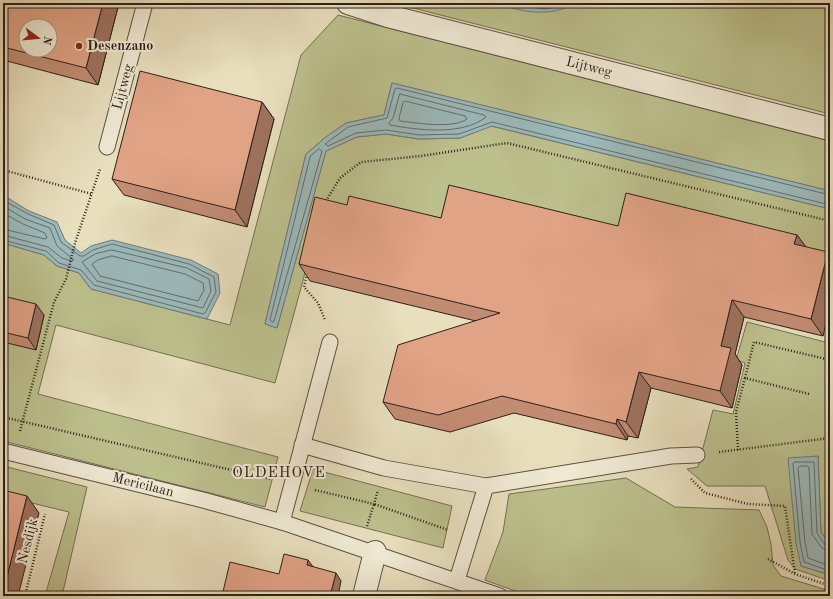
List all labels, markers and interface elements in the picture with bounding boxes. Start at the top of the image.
north arrow [18,18,58,58]
text: N [40,35,53,46]
place label: Desenzano [87,39,153,53]
marker: Desenzano [74,41,84,51]
street label: Lijtweg [565,55,614,80]
street label: Lijtweg [110,62,136,111]
district label: OLDEHOVE [232,466,326,481]
street label: Mericilaan [111,471,176,499]
street label: Nesdijk [16,517,40,565]

